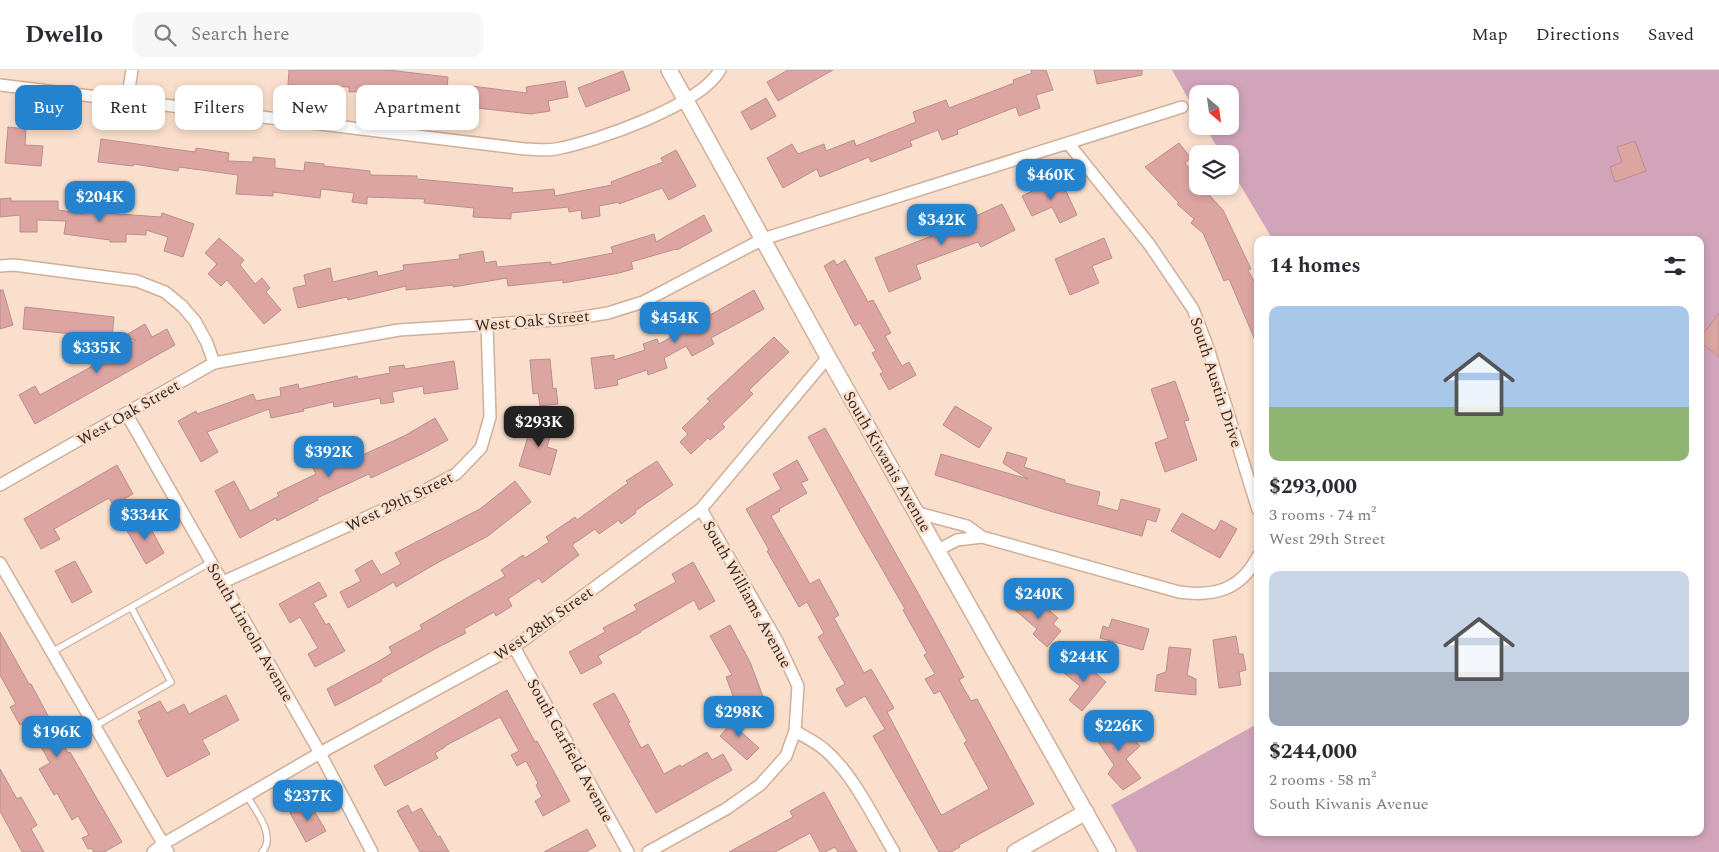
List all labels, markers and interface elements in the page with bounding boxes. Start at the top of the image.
search box [133,12,483,57]
text: Dwello [25,17,103,53]
text: Search here [191,20,290,49]
icon: search [151,21,179,49]
text: Map [1472,21,1508,48]
text: Directions [1536,21,1620,48]
text: Saved [1648,21,1694,48]
chip: Buy [15,85,82,130]
chip: Rent [92,85,165,130]
chip: Filters [175,85,263,130]
chip: New [273,85,346,130]
chip: Apartment [356,85,479,130]
north arrow [1189,85,1239,135]
map controls [1189,85,1239,195]
button: layers [1189,145,1239,195]
pin: $460K [1016,158,1086,201]
text: $460K [1027,163,1075,187]
pin: $204K [65,180,135,223]
text: $204K [76,185,124,209]
pin: $342K [907,204,977,246]
text: $342K [918,208,966,232]
text: 14 homes [1269,250,1361,282]
icon: filters [1661,252,1689,280]
pin: $454K [640,302,710,344]
street label: West Oak Street [474,304,591,338]
text: $454K [651,306,699,330]
street label: South Austin Drive [1184,314,1248,451]
pin: $335K [62,332,132,374]
text: $335K [73,336,121,360]
icon: home [1434,339,1524,429]
street label: West Oak Street [73,374,185,452]
street label: South Kiwanis Avenue [837,386,937,537]
pin: $293K [504,406,574,448]
text: $293K [515,410,563,434]
pin: $392K [294,436,364,478]
text: $392K [305,440,353,464]
street label: West 29th Street [342,465,457,538]
text: $293,000 [1269,471,1357,503]
pin: $334K [110,498,180,541]
text: $334K [121,503,169,527]
text: 3 rooms · 74 m² [1269,503,1376,527]
street label: South Williams Avenue [696,516,798,673]
text: West 29th Street [1269,527,1386,551]
street label: South Lincoln Avenue [200,559,300,706]
pin: $240K [1004,578,1074,620]
street label: West 28th Street [489,580,598,667]
text: $240K [1015,582,1063,606]
icon: home [1434,604,1524,694]
pin: $244K [1049,640,1119,683]
text: $244K [1060,645,1108,669]
street label: South Garfield Avenue [521,674,620,827]
pin: $298K [704,696,774,738]
text: $298K [715,700,763,724]
pin: $226K [1084,710,1154,752]
text: $226K [1095,714,1143,738]
pin: $196K [22,716,92,758]
text: $196K [33,720,81,744]
text: $244,000 [1269,736,1357,768]
text: 2 rooms · 58 m² [1269,768,1376,792]
pin: $237K [273,780,343,822]
text: $237K [284,784,332,808]
text: South Kiwanis Avenue [1269,792,1429,816]

